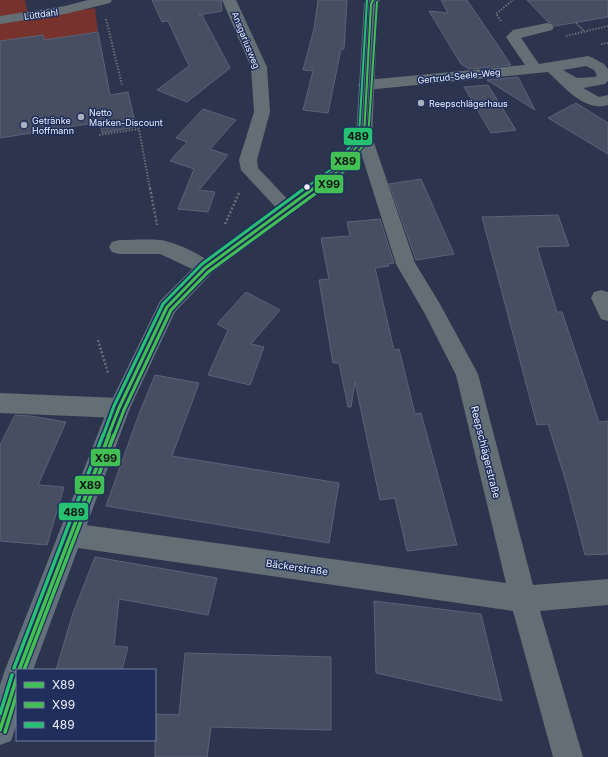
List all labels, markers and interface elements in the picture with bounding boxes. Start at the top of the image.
street label: Lüttdahl [23,6,59,22]
street label: Ansgariusweg [230,10,262,70]
street label: Gertrud-Seele-Weg [417,66,501,86]
marker: Reepschlägerhaus [416,98,426,108]
place label: Reepschlägerhaus [429,98,508,109]
place label: Netto Marken-Discount [89,107,163,128]
marker: Netto Marken-Discount [76,112,86,122]
place label: Getränke Hoffmann [32,115,74,136]
marker: Getränke Hoffmann [19,120,29,130]
line badge: 489 [343,127,373,146]
text: 489 [347,129,369,143]
line badge: X89 [330,151,361,171]
text: X89 [334,154,356,168]
line badge: X99 [314,174,344,194]
text: X99 [318,177,340,191]
unlabelled marker [302,182,312,192]
street label: Reepschlägerstraße [469,405,503,500]
line badge: X99 [90,448,121,467]
text: X99 [95,451,117,465]
line badge: X89 [74,475,105,495]
text: X89 [79,478,101,492]
line badge: 489 [58,502,89,521]
text: 489 [63,505,85,519]
street label: Bäckerstraße [265,557,329,577]
legend [16,669,156,741]
text: X89 [52,677,75,692]
text: X99 [52,697,75,712]
text: 489 [52,717,75,732]

